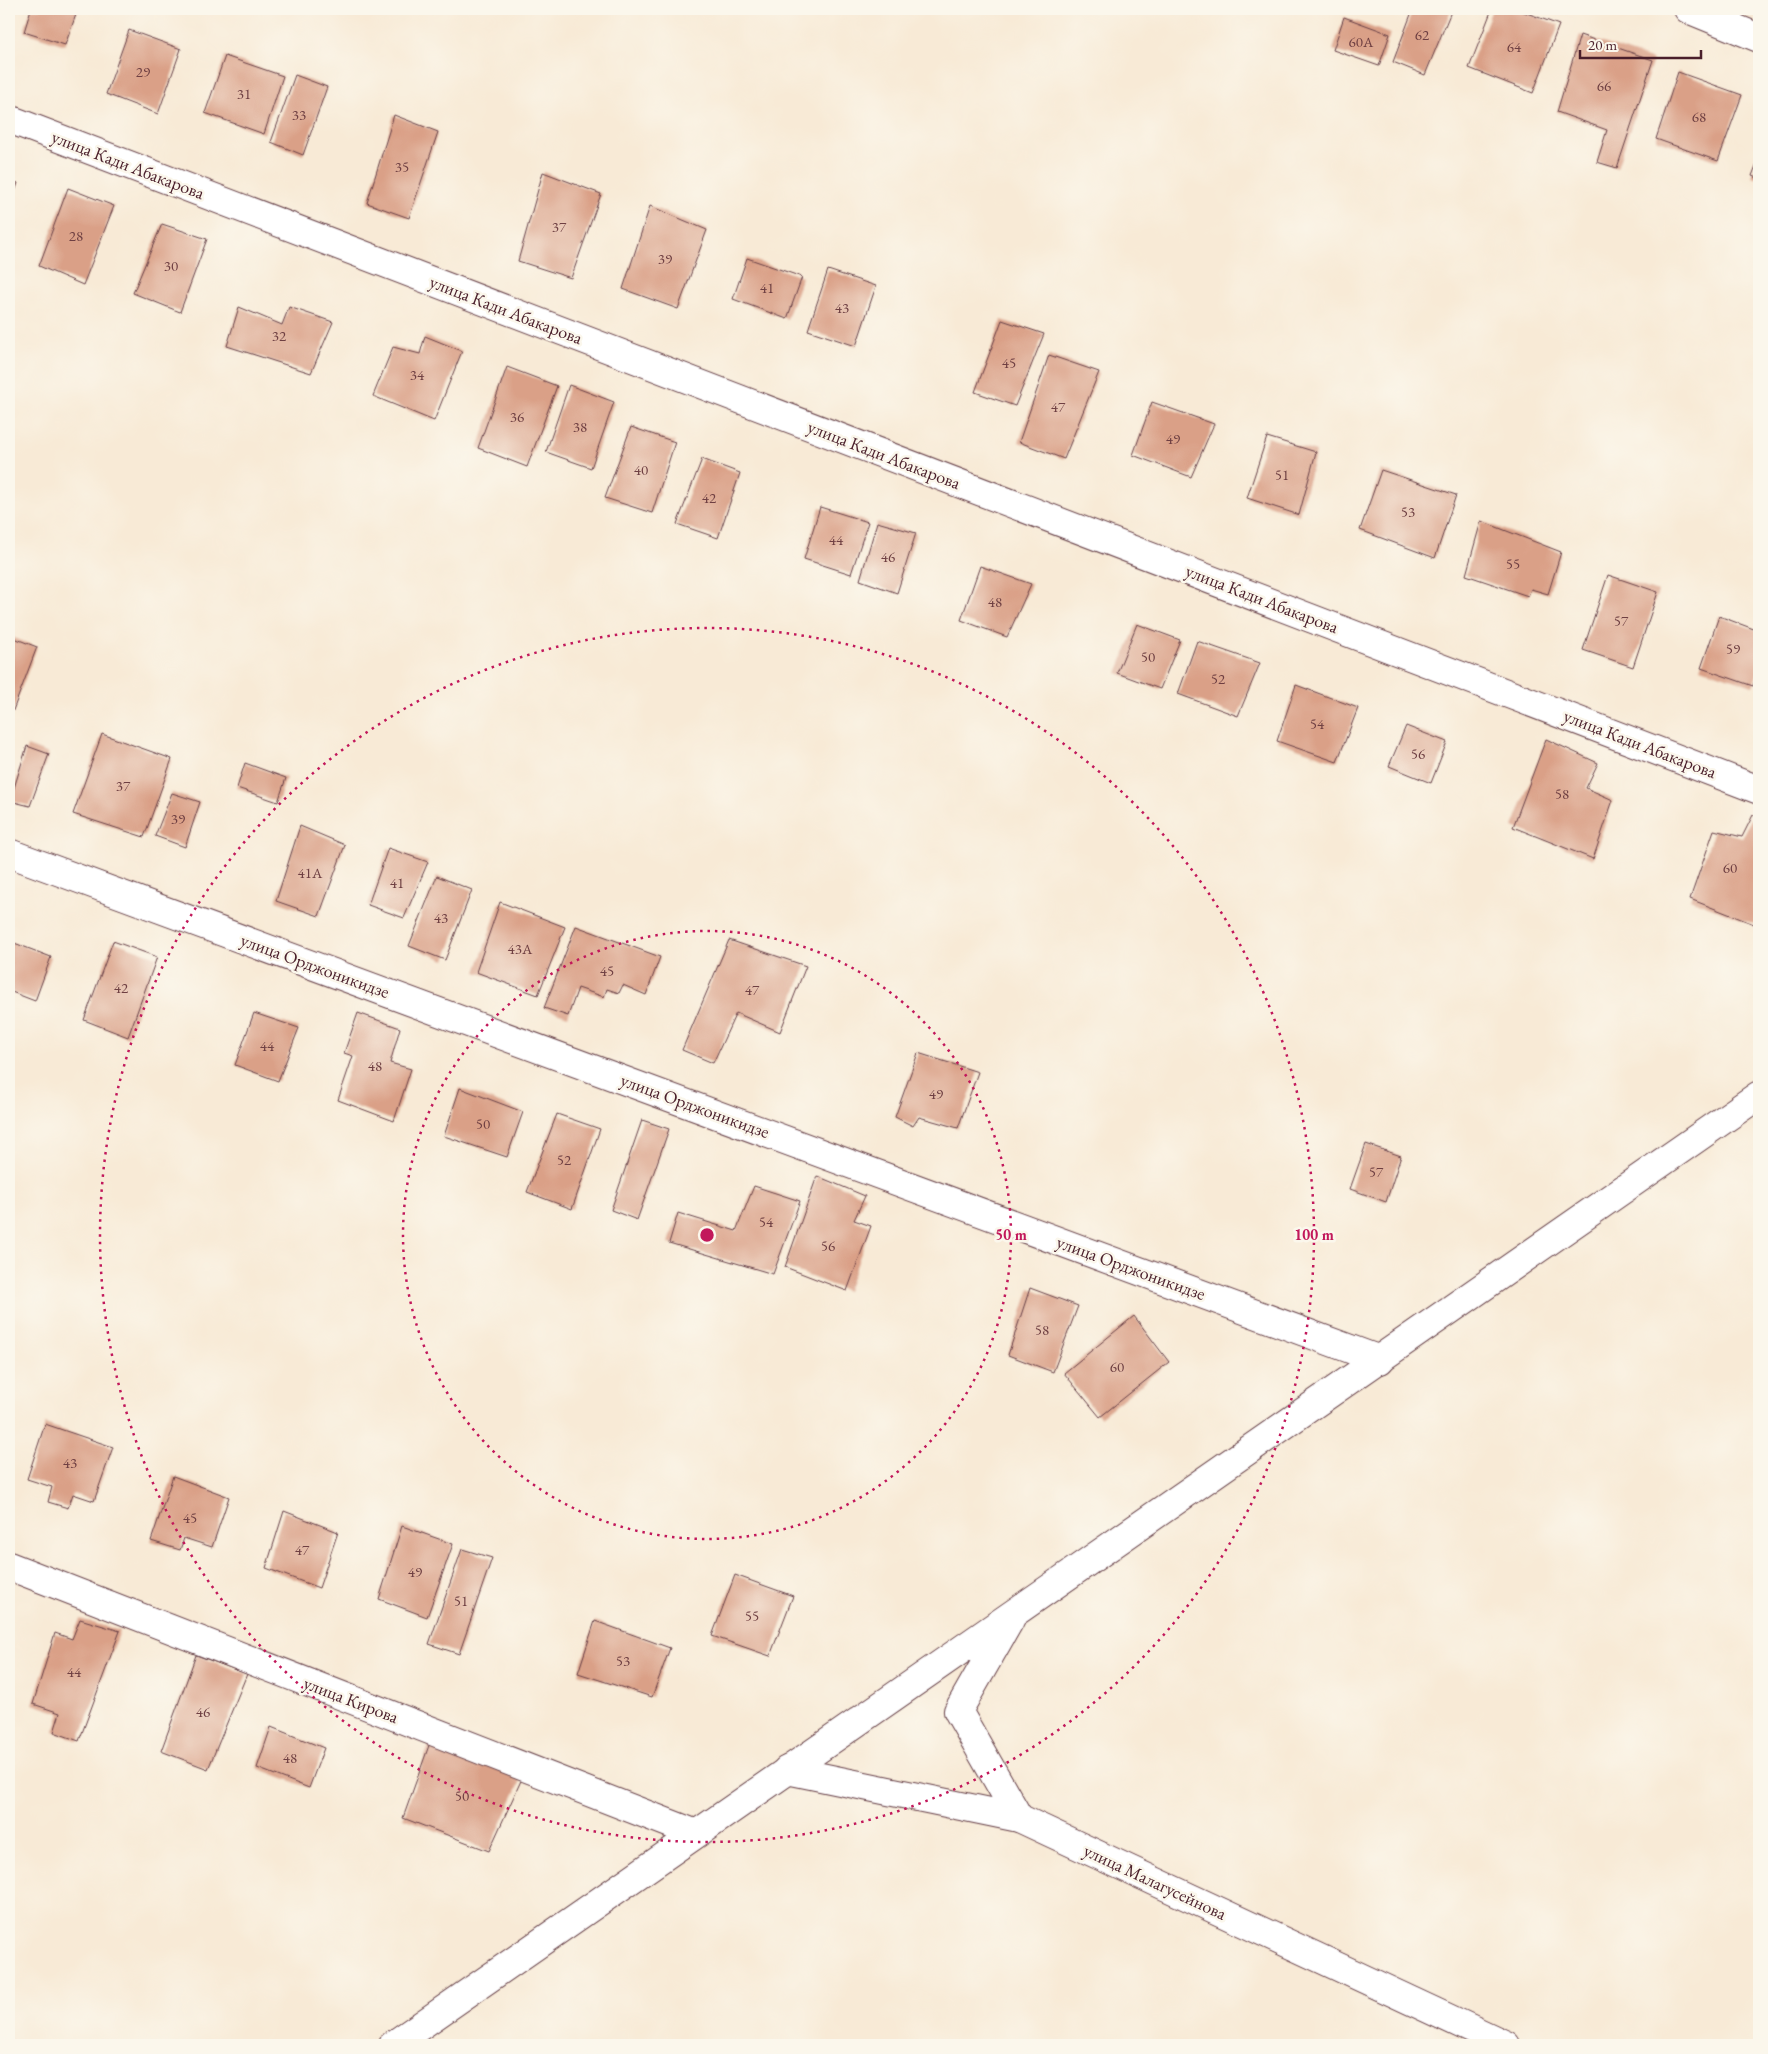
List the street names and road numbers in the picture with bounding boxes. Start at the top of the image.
street label: улица Кади Абакарова [48,125,209,205]
street label: улица Кади Абакарова [426,270,587,350]
street label: улица Кади Абакарова [804,415,965,495]
street label: улица Кади Абакарова [1182,559,1343,639]
street label: улица Кади Абакарова [1560,704,1721,784]
street label: улица Орджоникидзе [238,928,393,1003]
street label: улица Орджоникидзе [618,1068,773,1143]
street label: улица Орджоникидзе [1054,1230,1209,1305]
street label: улица Кирова [300,1671,403,1728]
street label: улица Малагусейнова [1080,1838,1231,1925]

